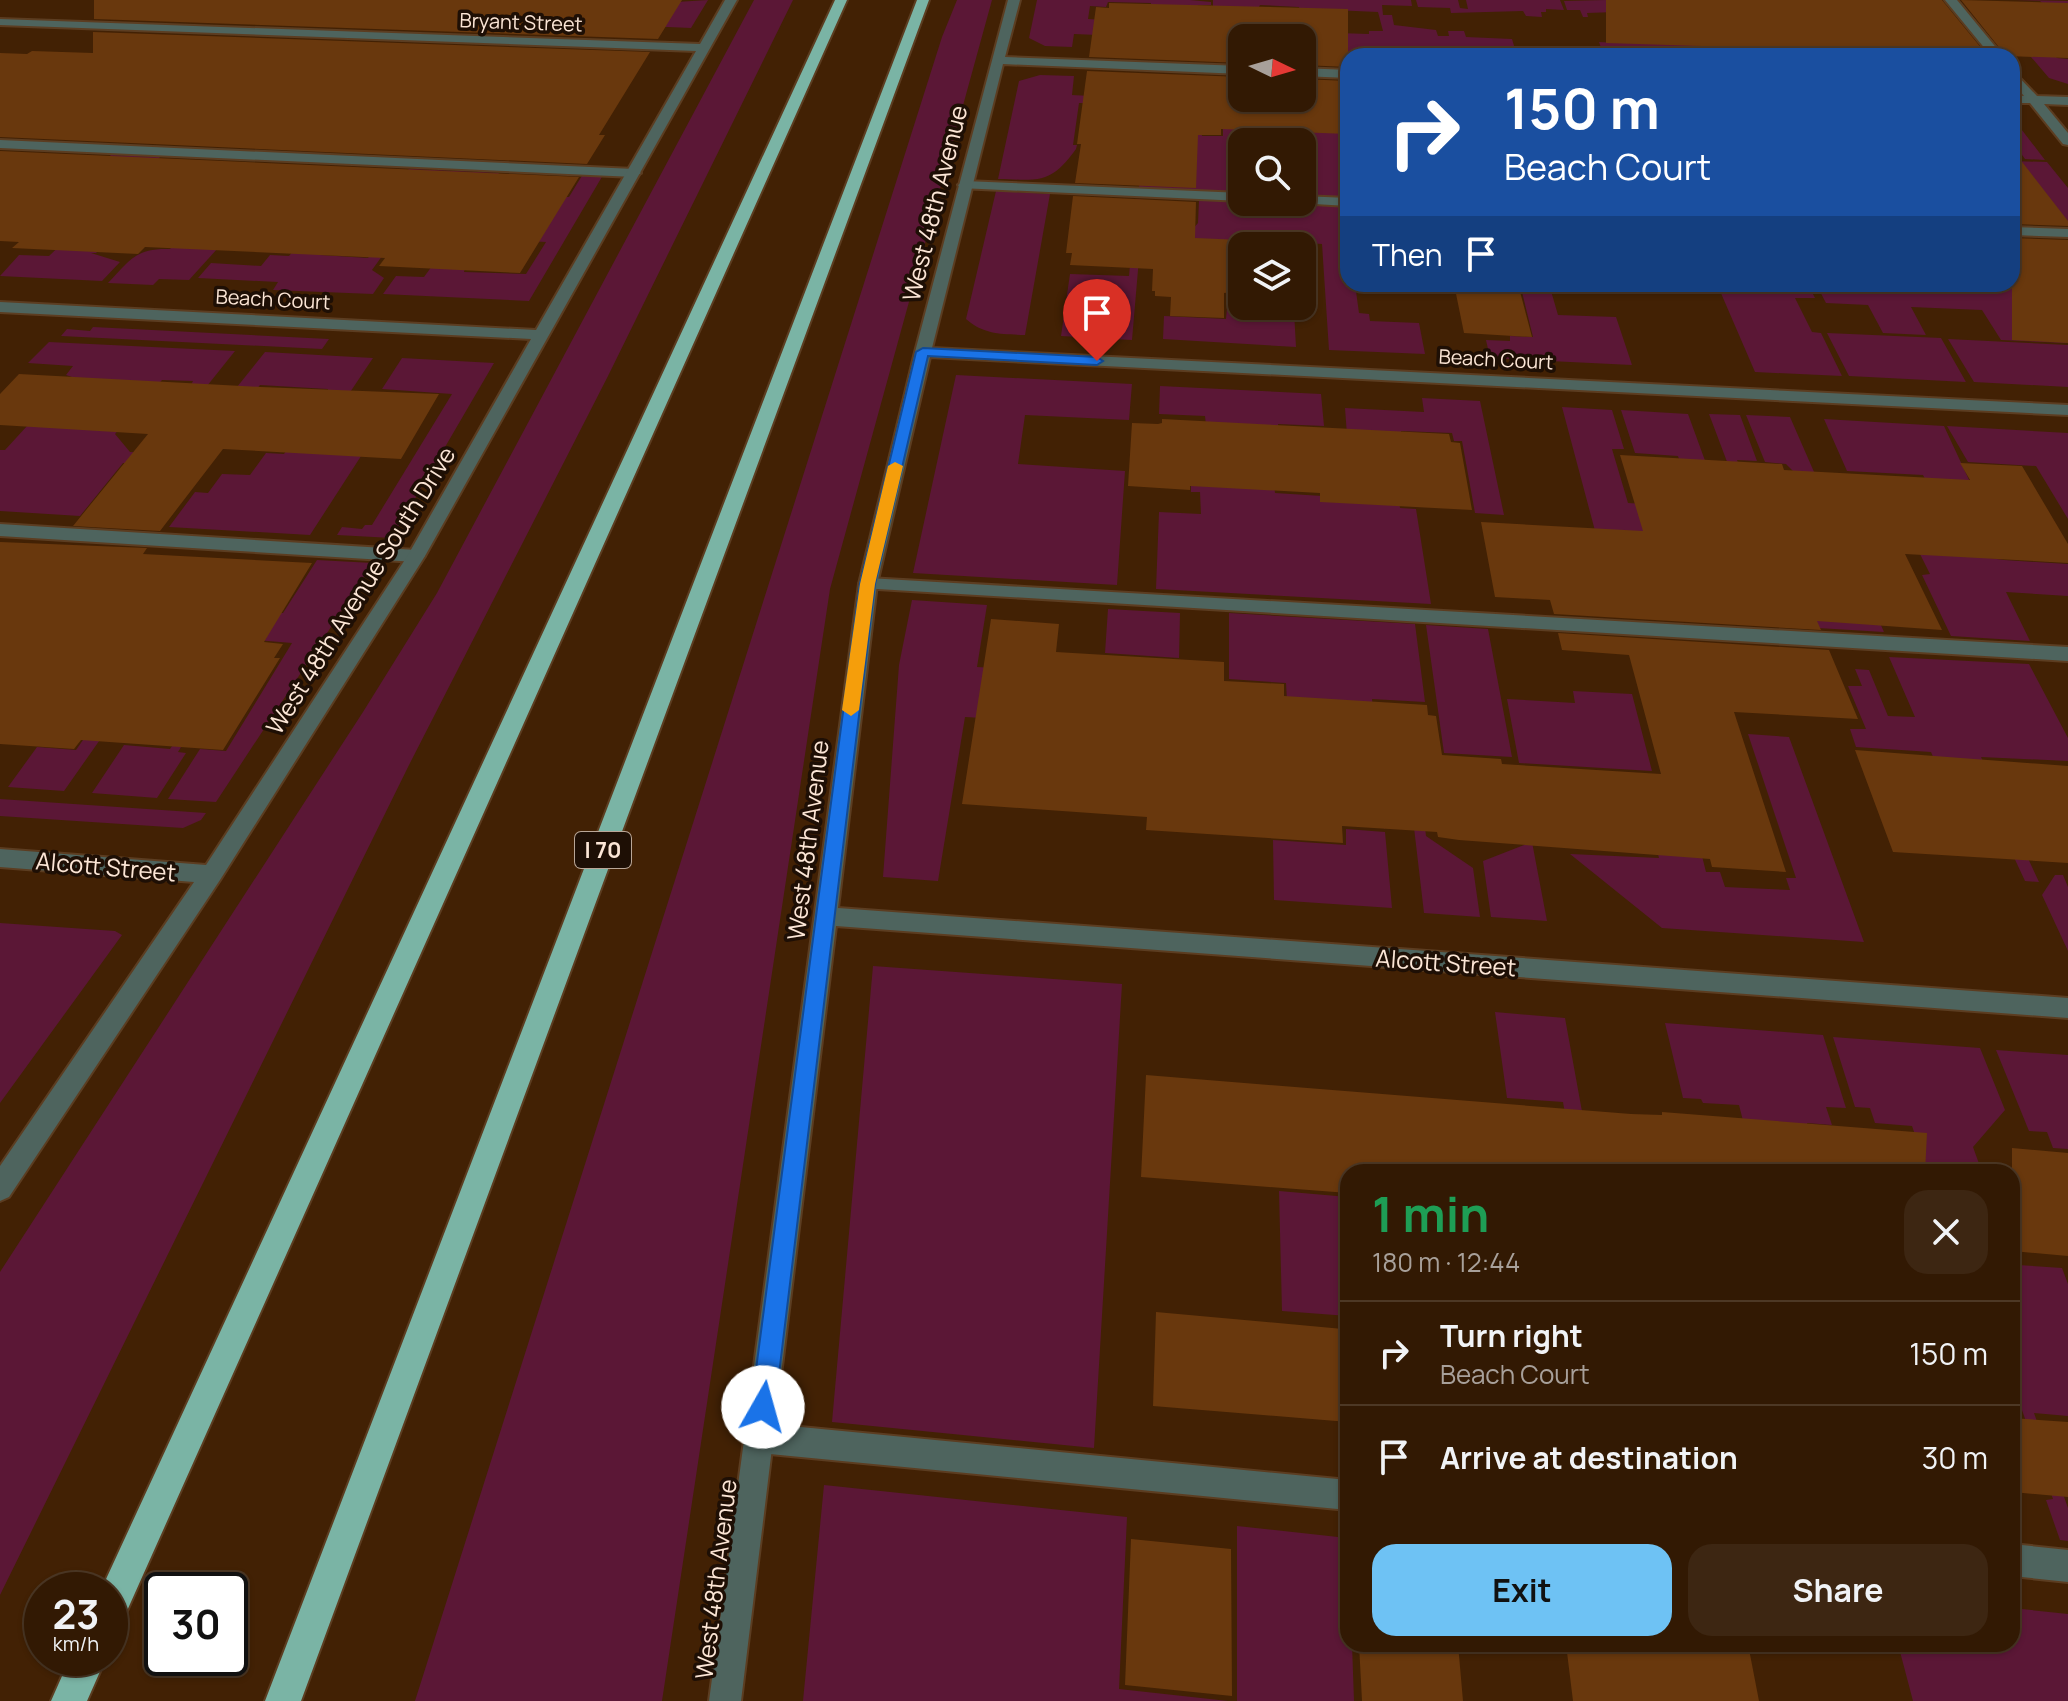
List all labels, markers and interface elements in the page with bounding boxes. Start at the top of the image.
street label: Bryant Street [459,6,583,38]
north arrow [1228,24,1316,112]
map controls [1228,24,1316,320]
text: 150 m [1504,69,1660,146]
icon: right [1372,80,1476,184]
street label: West 48th Avenue [894,102,974,304]
button: search [1228,128,1316,216]
text: Beach Court [1504,142,1711,191]
button: layers [1228,232,1316,320]
icon: arrive [1459,232,1503,276]
text: Then [1372,234,1443,275]
pin [1063,279,1131,361]
street label: Beach Court [215,283,331,315]
icon: arrive [1075,291,1119,335]
street label: Beach Court [1438,343,1554,375]
street label: West 48th Avenue South Drive [258,440,462,740]
street label: West 48th Avenue [778,738,836,942]
road number: I 70 [575,832,631,868]
street label: Alcott Street [34,843,178,889]
street label: Alcott Street [1375,941,1517,983]
text: 1 min [1372,1181,1489,1246]
button: close [1904,1190,1988,1274]
text: 180 m · 12:44 [1372,1244,1520,1280]
text: Turn right [1440,1315,1583,1356]
icon: right [1372,1331,1416,1375]
text: 150 m [1909,1333,1988,1374]
text: Beach Court [1440,1356,1590,1392]
position arrow [721,1365,805,1449]
icon: arrive [1372,1435,1416,1479]
text: Arrive at destination [1440,1437,1738,1478]
text: 30 m [1922,1437,1988,1478]
street label: West 48th Avenue [686,1477,744,1681]
button: Exit [1372,1544,1672,1636]
button: Share [1688,1544,1988,1636]
speed limit sign: 30 [144,1572,248,1676]
text: 23 [52,1586,100,1641]
text: km/h [53,1630,99,1657]

